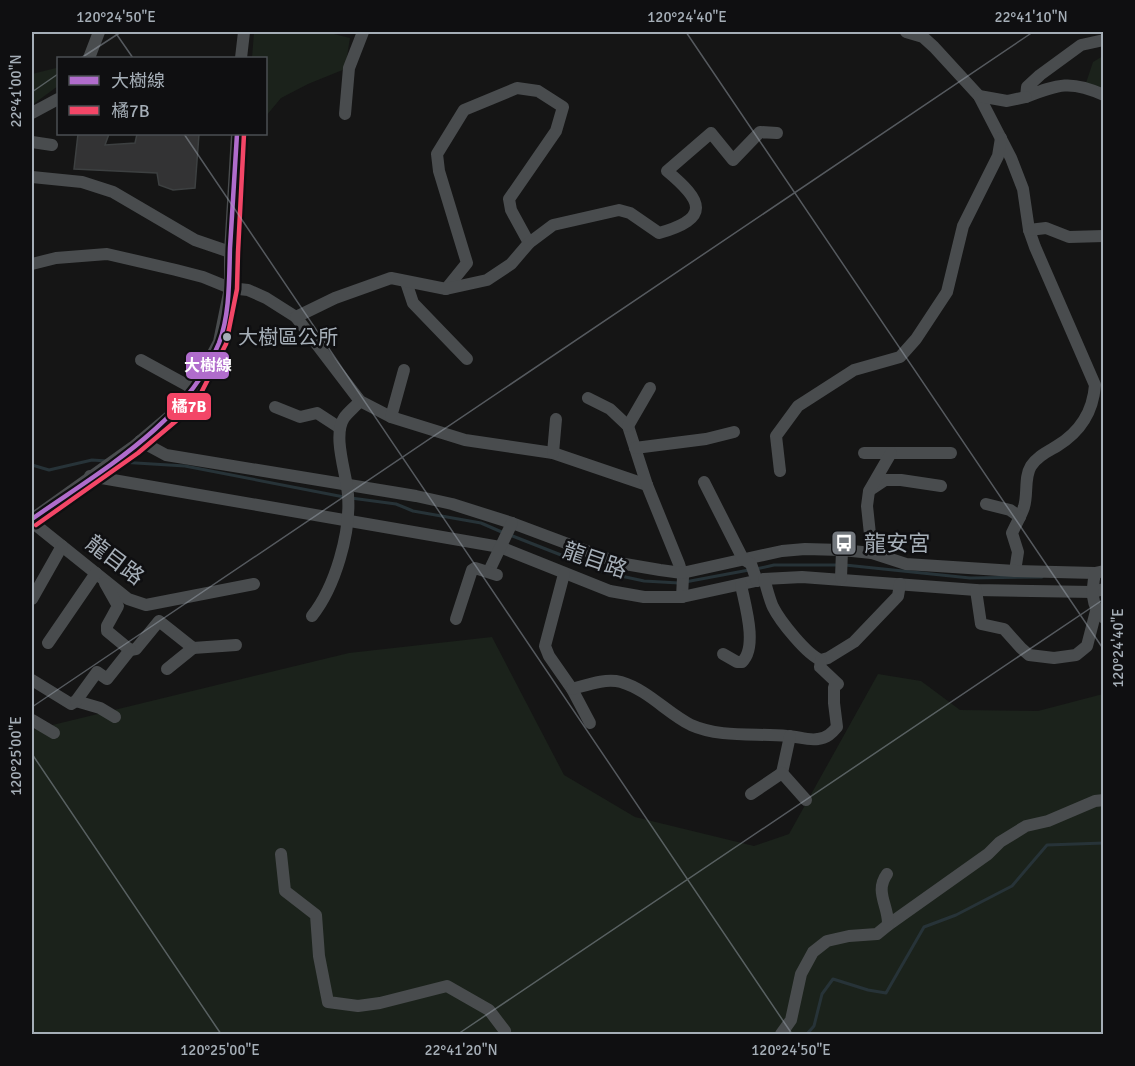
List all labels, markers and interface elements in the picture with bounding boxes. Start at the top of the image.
text: 120°24'50"E [76,8,156,26]
text: 120°24'40"E [647,8,727,26]
text: 22°41'10"N [994,8,1068,26]
text: 22°41'00"N [7,54,25,128]
legend [57,57,267,135]
text: 大樹線 [111,70,165,92]
text: 橘7B [111,100,150,122]
place label: 大樹區公所 [238,325,338,350]
marker: 大樹區公所 [221,331,233,343]
line badge: 大樹線 [185,351,230,380]
text: 大樹線 [184,356,232,376]
line badge: 橘7B [166,392,212,421]
text: 橘7B [171,397,206,417]
bus stop icon: 龍安宮 [829,528,859,558]
street label: 龍目路 [81,529,149,591]
place label: 龍安宮 [864,530,930,557]
street label: 龍目路 [559,536,631,584]
text: 120°24'40"E [1109,608,1127,688]
text: 120°25'00"E [7,716,25,796]
text: 120°25'00"E [180,1041,260,1059]
text: 22°41'20"N [424,1041,498,1059]
text: 120°24'50"E [751,1041,831,1059]

